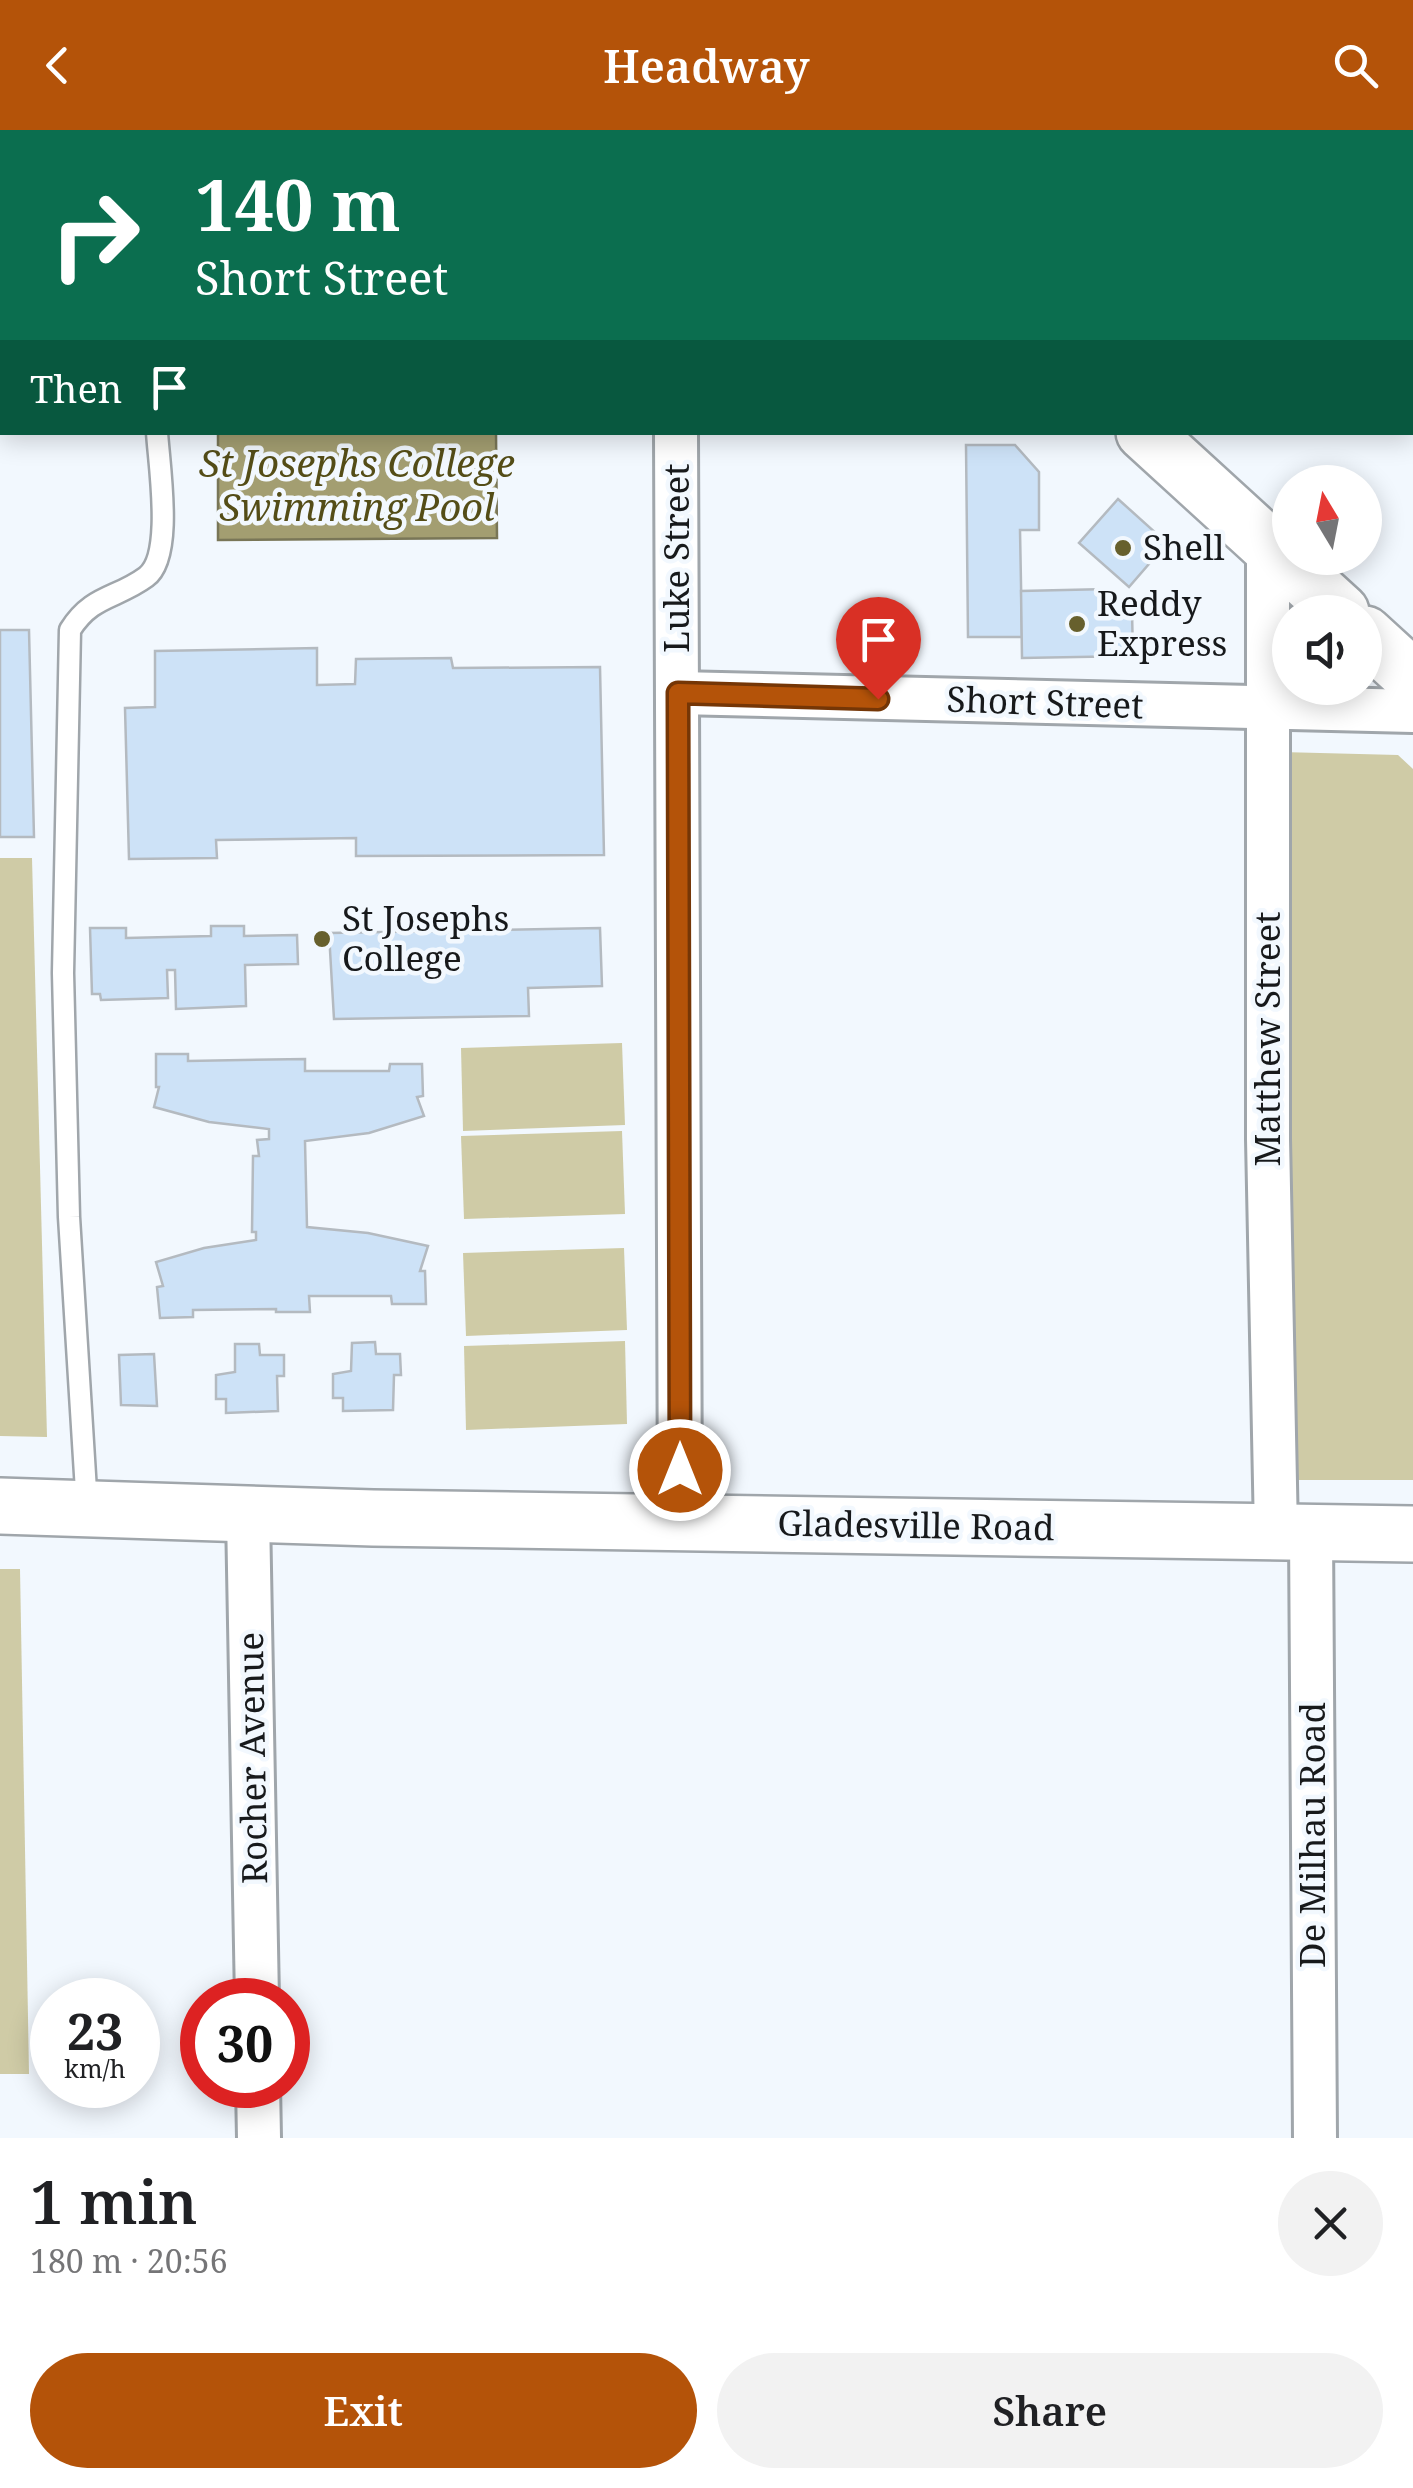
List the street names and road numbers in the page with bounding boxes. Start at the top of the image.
street label: Luke Street [652,463,699,653]
street label: Short Street [946,675,1144,728]
street label: Matthew Street [1243,911,1290,1167]
street label: Gladesville Road [777,1499,1055,1550]
street label: Rocher Avenue [226,1632,277,1884]
street label: De Milhau Road [1288,1702,1335,1968]

